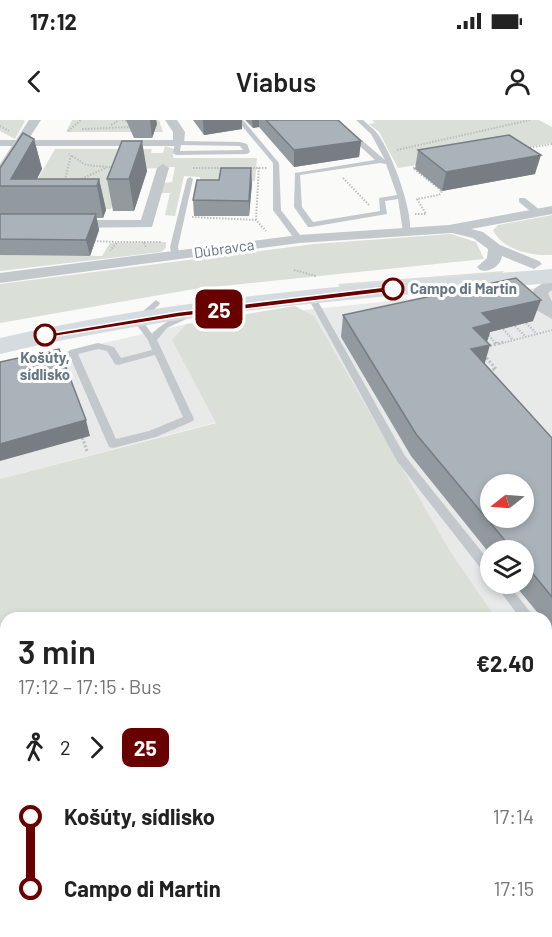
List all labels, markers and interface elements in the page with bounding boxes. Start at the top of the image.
text: 17:12 [30,8,77,34]
icon: back [18,65,51,98]
text: Viabus [236,65,316,97]
icon: person [501,65,534,98]
street label: Dúbravca [193,235,255,261]
marker: Campo di Martin [382,278,404,300]
place label: Campo di Martin [410,279,517,297]
line badge: 25 [192,290,246,328]
text: 25 [207,297,231,322]
marker: Košúty, sídlisko [34,324,56,346]
place label: Košúty, sídlisko [20,348,70,383]
north arrow [480,474,534,528]
map controls [480,474,534,594]
button: layers [480,540,534,594]
text: 3 min [18,631,96,671]
text: €2.40 [476,650,534,676]
text: 17:12 – 17:15 · Bus [18,674,161,698]
icon: walk [18,731,51,764]
icon: forward [80,731,113,764]
text: 2 [60,735,71,759]
text: 25 [134,735,157,760]
text: Košúty, sídlisko [64,803,215,829]
text: 17:14 [493,804,534,828]
text: Campo di Martin [64,875,221,901]
text: 17:15 [493,876,534,900]

